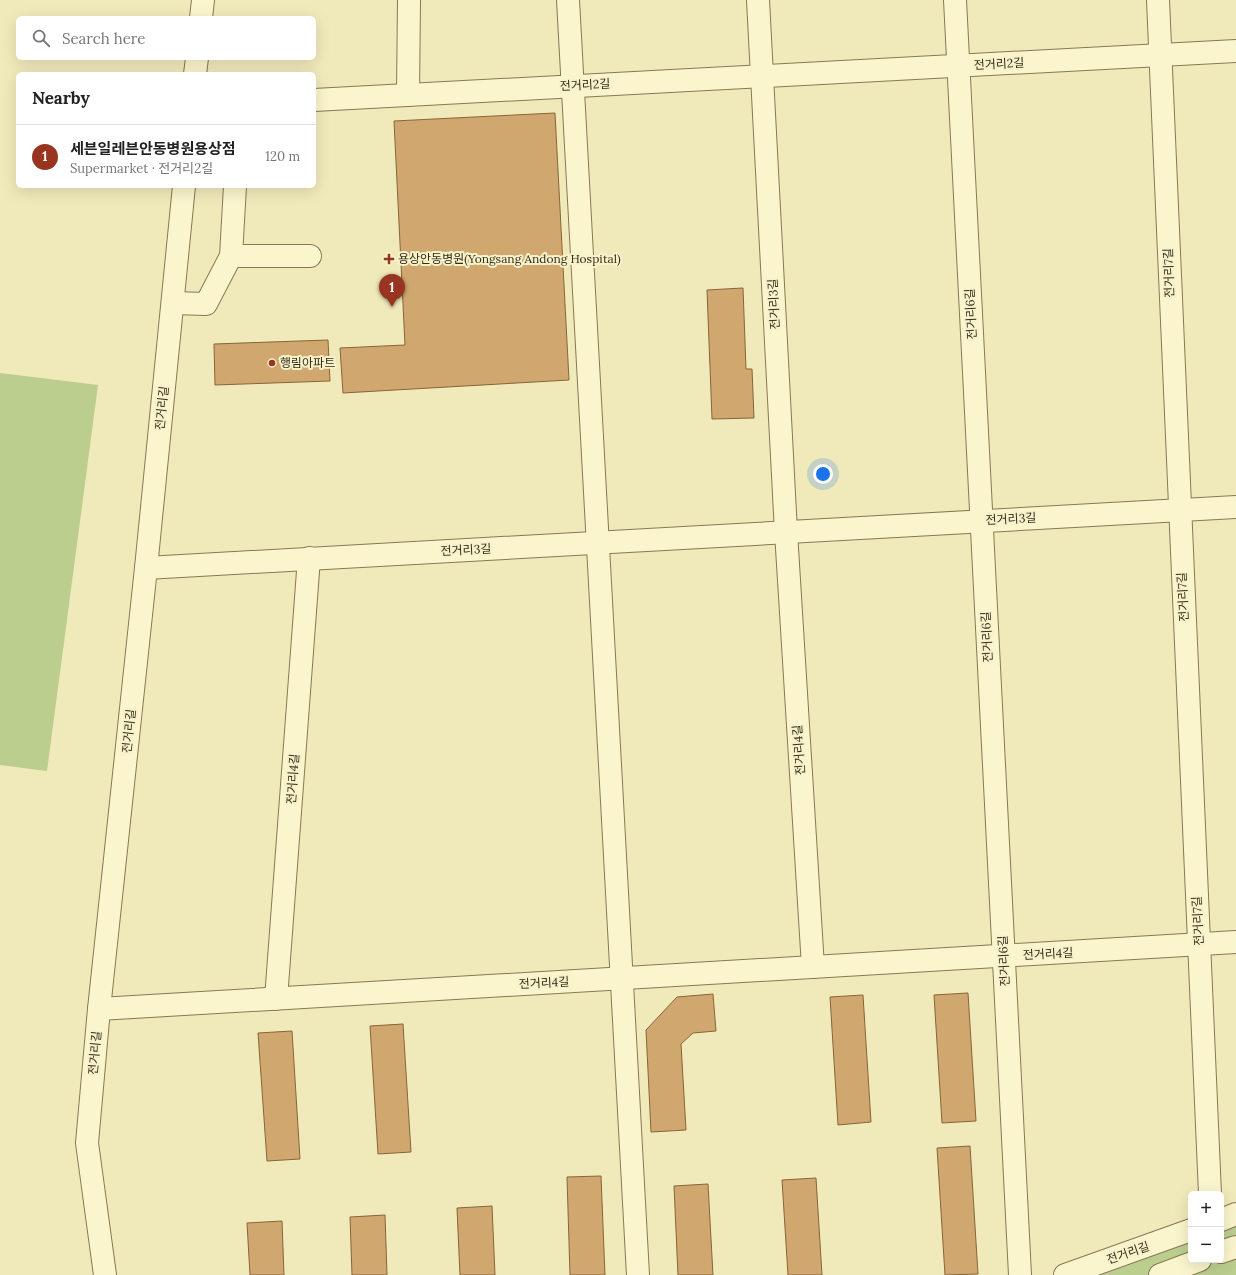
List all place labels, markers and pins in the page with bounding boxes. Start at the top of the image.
place label: 용상안동병원(Yongsang Andong Hospital) [398,251,621,267]
marker: 용상안동병원(Yongsang Andong Hospital) [383,253,395,265]
pin: 1 [379,274,405,307]
place label: 행림아파트 [280,355,335,370]
marker: 행림아파트 [267,358,277,368]

